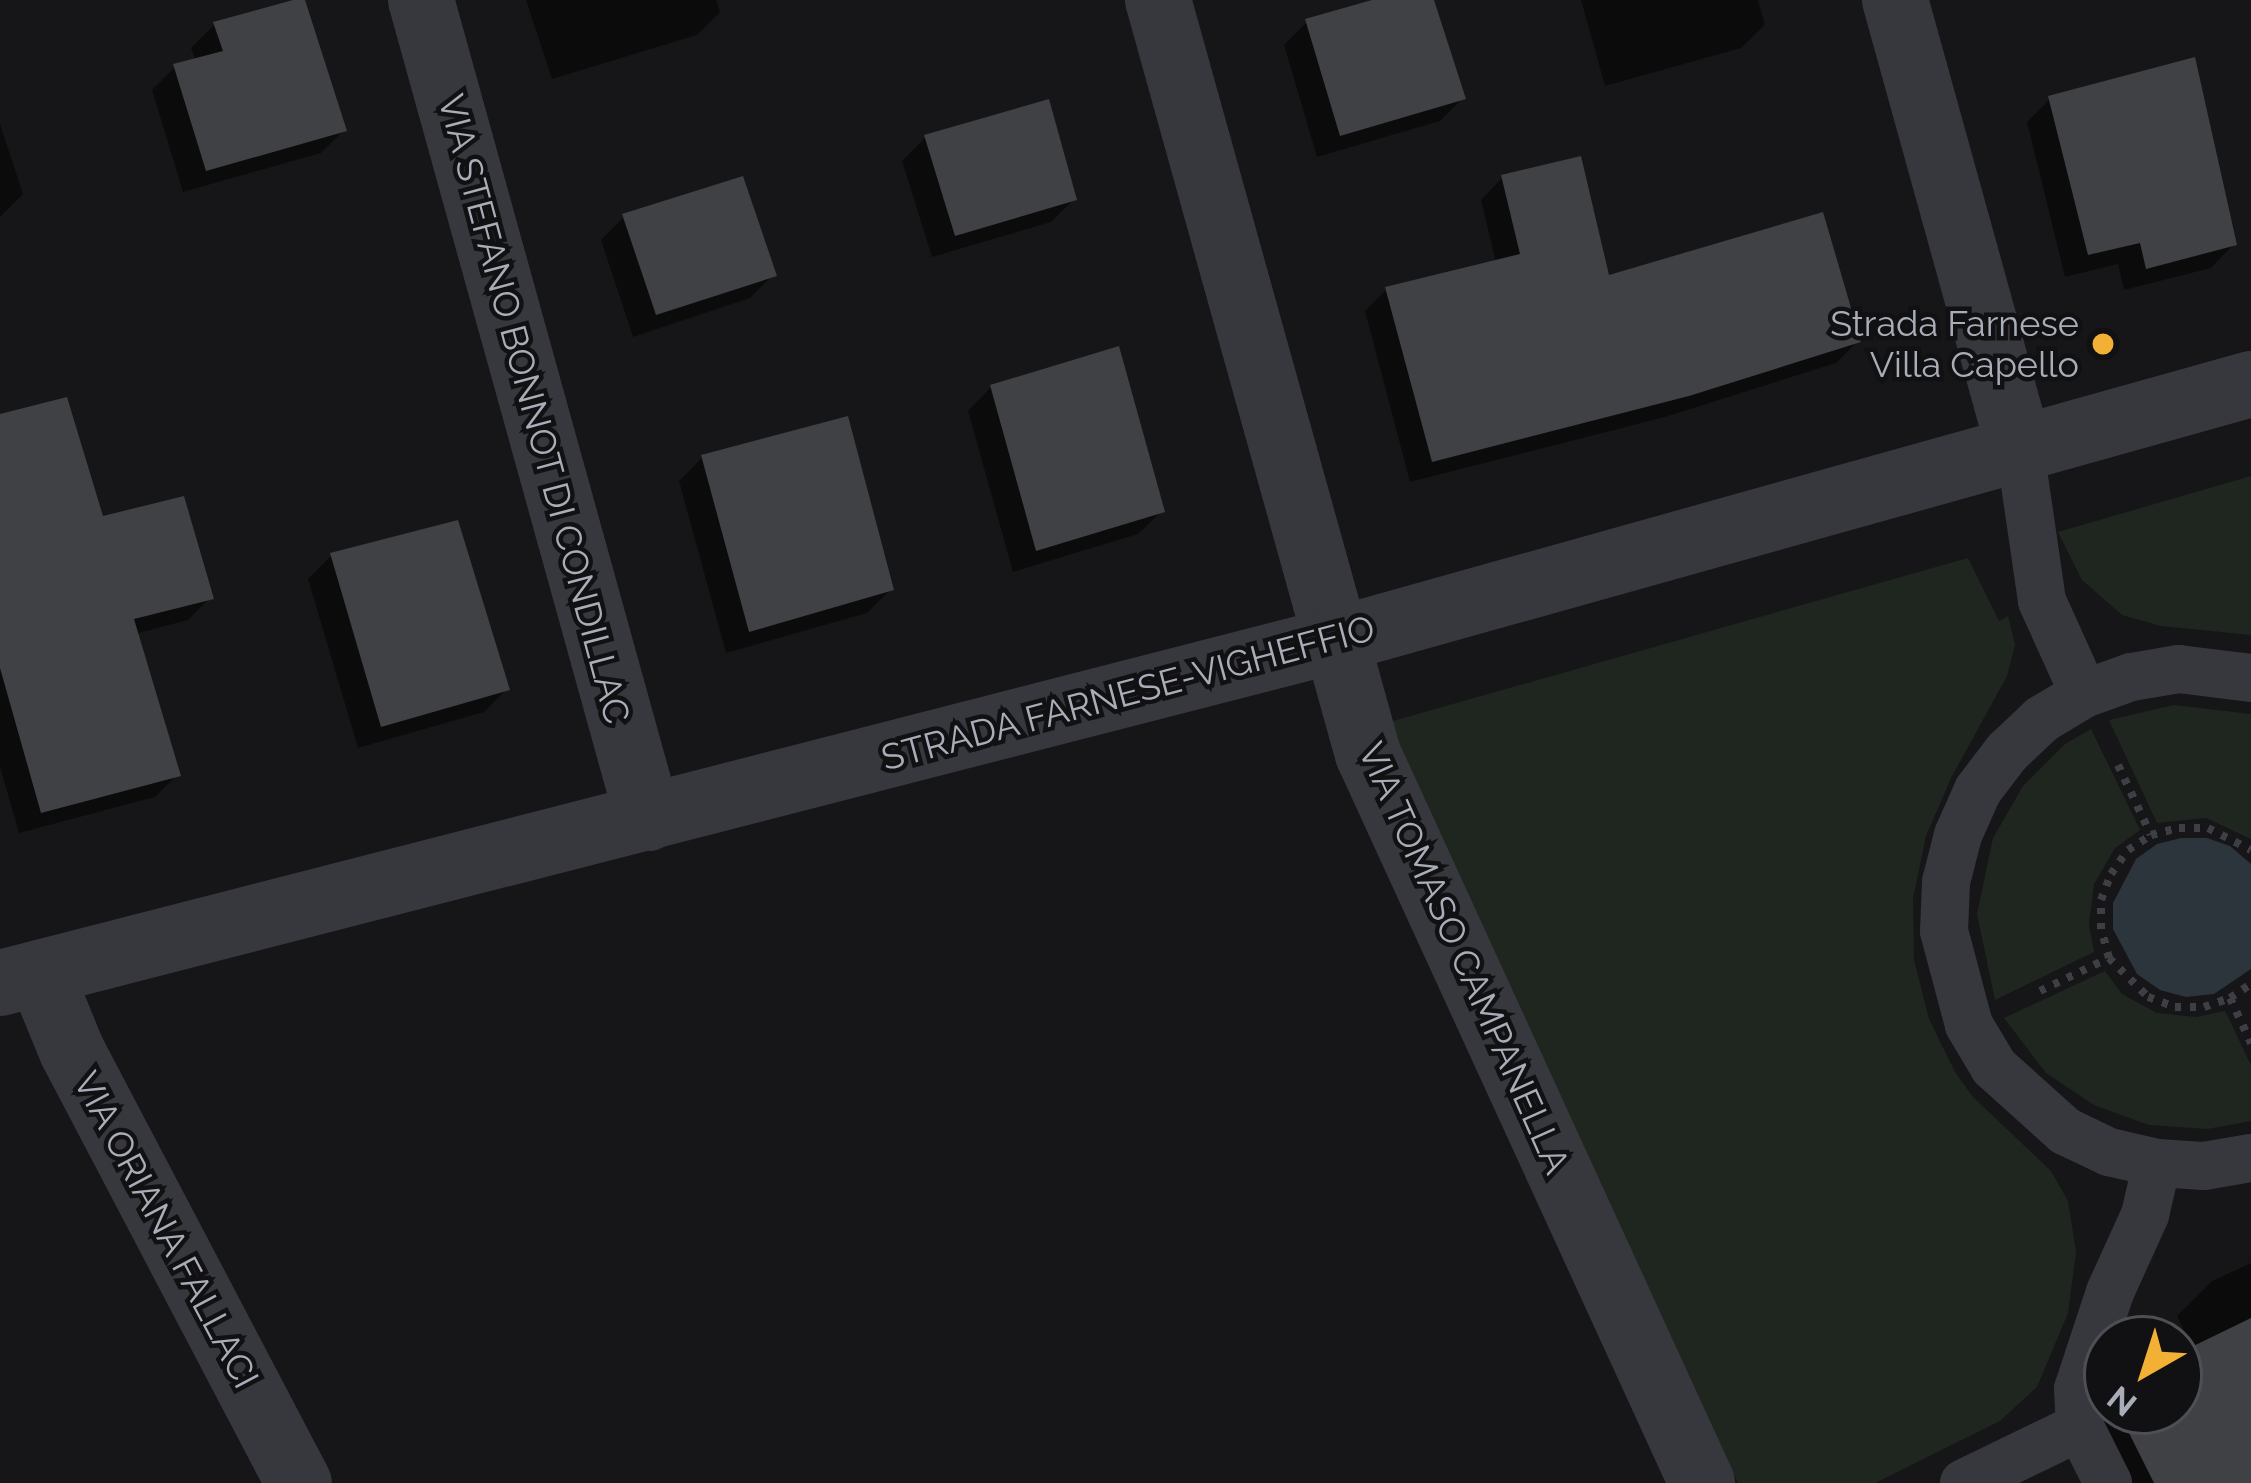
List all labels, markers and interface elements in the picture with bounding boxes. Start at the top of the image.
street label: VIA STEFANO BONNOT DI CONDILLAC [429,89,639,729]
place label: Strada Farnese Villa Capello [1830,301,2079,386]
marker: Strada Farnese Villa Capello [2090,331,2116,357]
street label: STRADA FARNESE-VIGHEFFIO [876,606,1380,780]
street label: VIA TOMASO CAMPANELLA [1349,735,1579,1181]
street label: VIA ORIANA FALLACI [64,1063,268,1397]
north arrow [2083,1315,2203,1435]
text: N [2100,1378,2144,1424]

